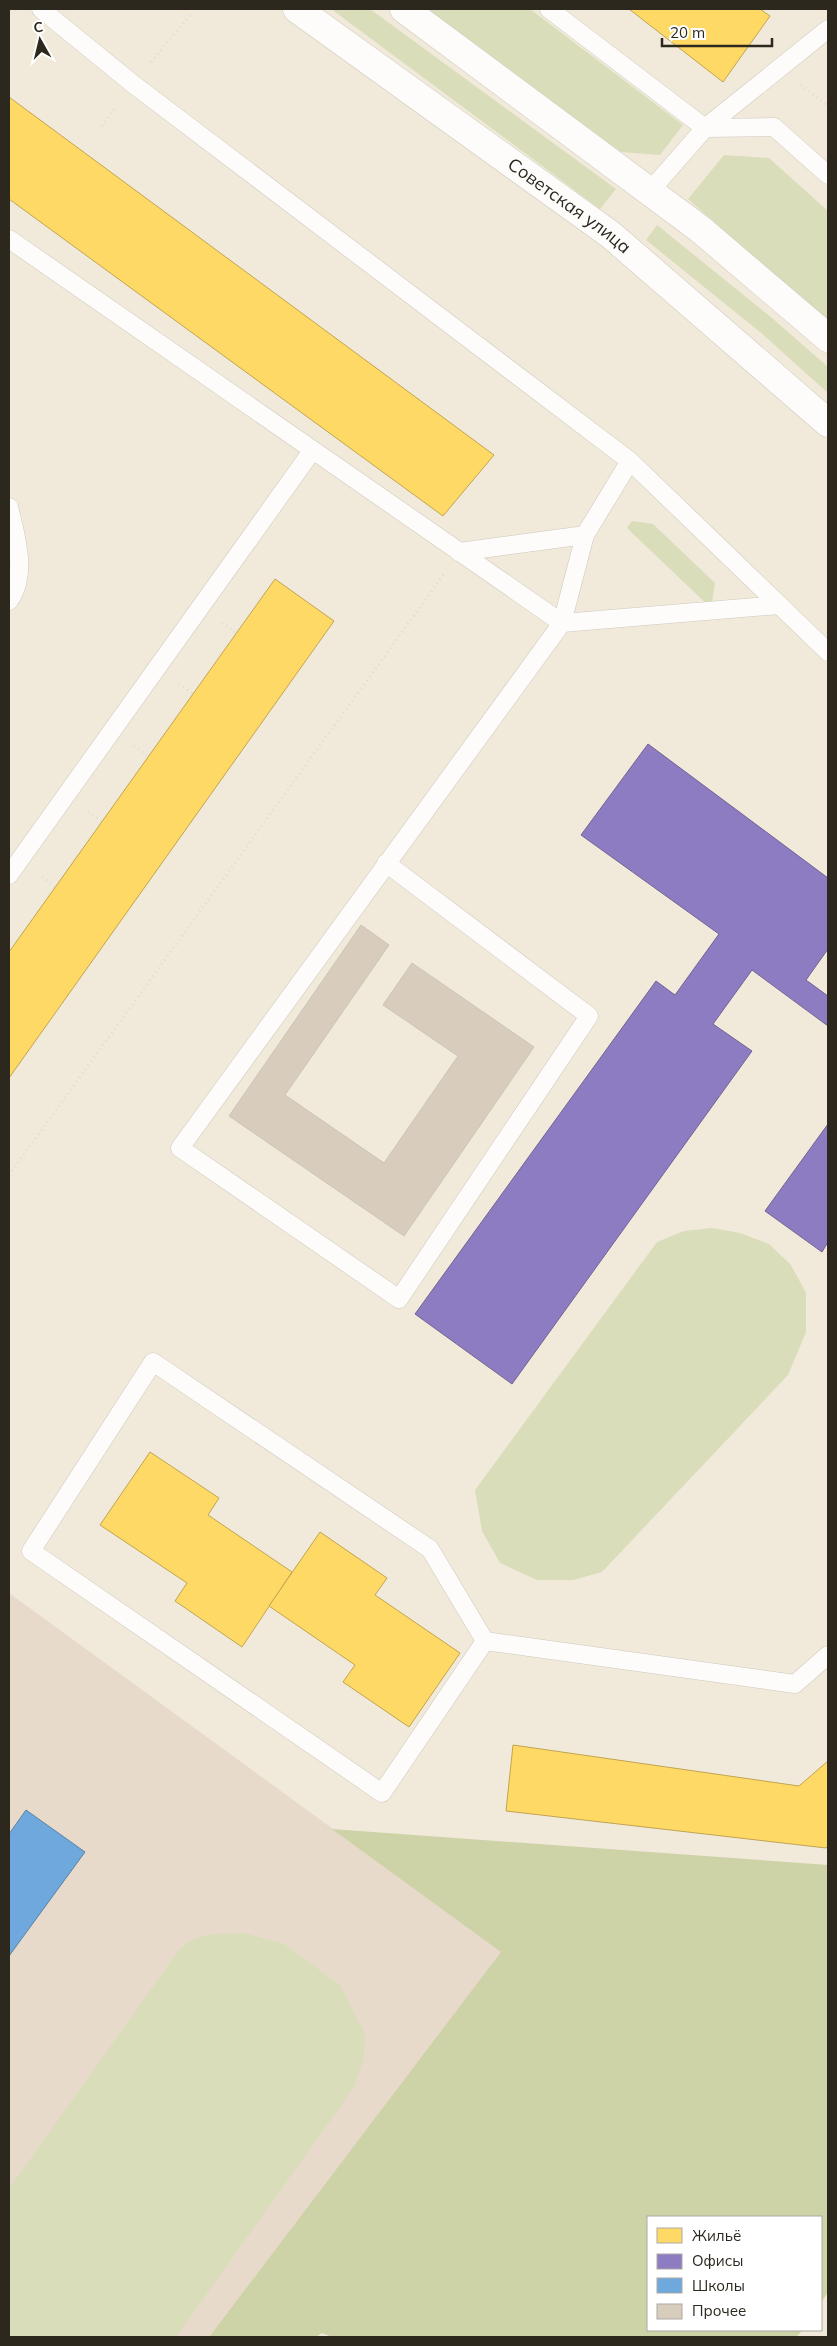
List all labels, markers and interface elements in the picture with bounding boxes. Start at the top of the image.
north arrow [15,15,65,65]
scale bar [662,15,772,47]
text: С [32,18,44,37]
text: 20 m [670,23,705,42]
street label: Советская улица [503,152,636,258]
legend [647,2216,822,2331]
text: Жильё [692,2226,741,2245]
text: Офисы [692,2251,744,2270]
text: Школы [692,2276,745,2295]
text: Прочее [692,2301,746,2320]

